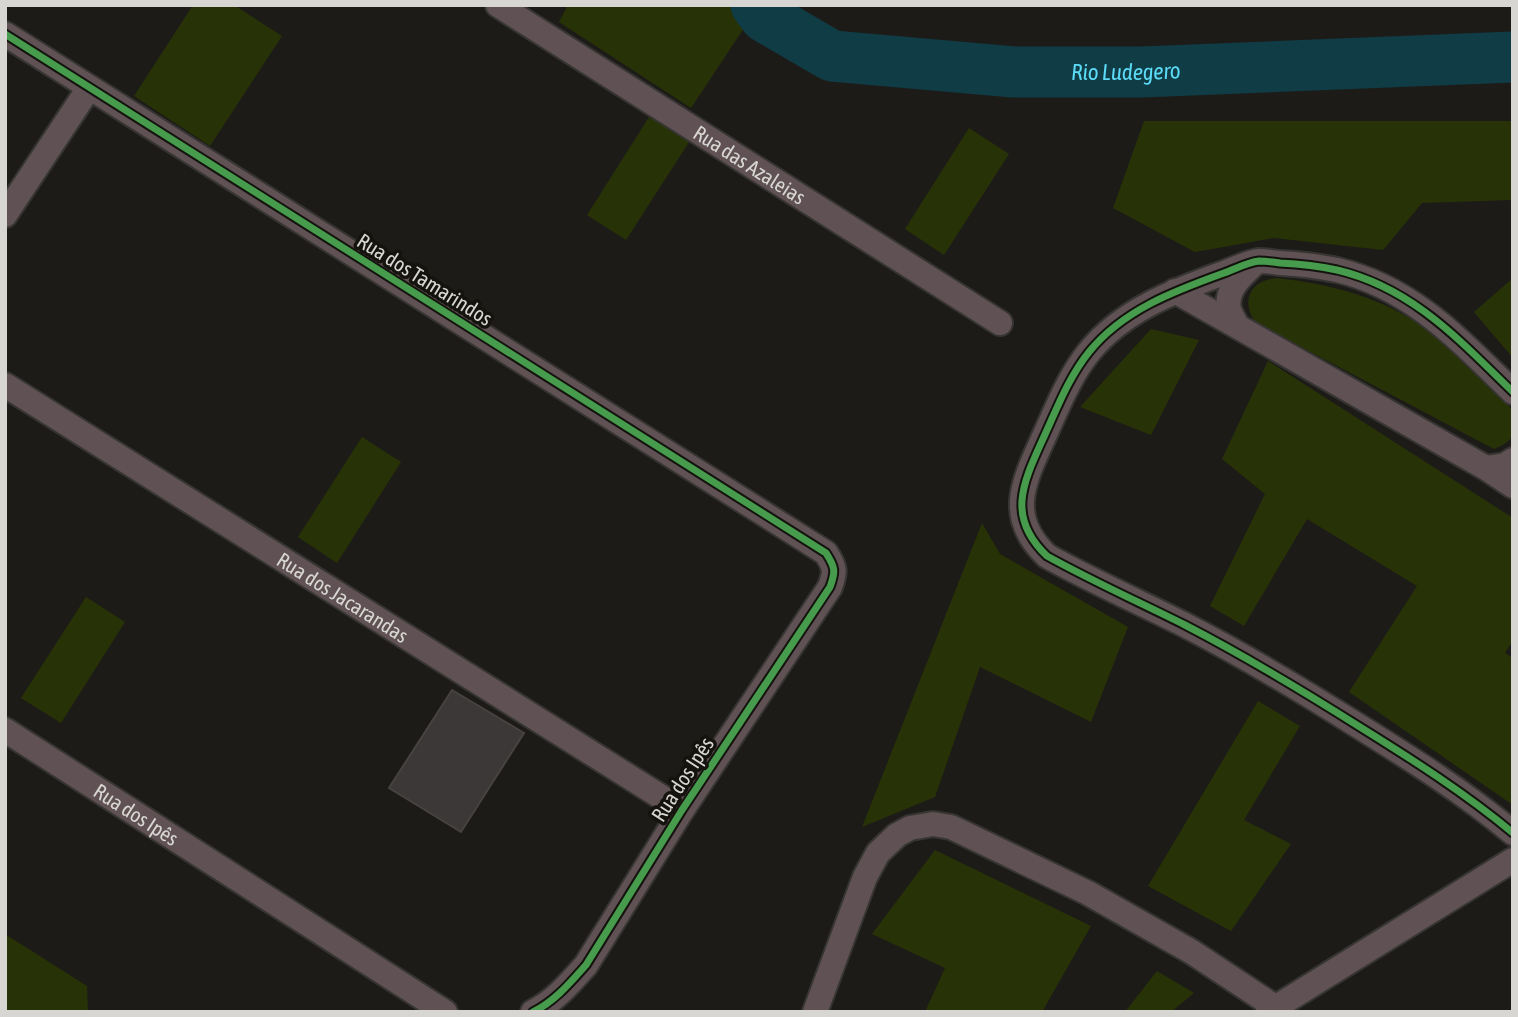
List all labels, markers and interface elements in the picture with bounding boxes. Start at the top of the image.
water label: Rio Ludegero [1071,57,1181,85]
street label: Rua das Azaleias [689,120,810,209]
street label: Rua dos Tamarindos [353,228,497,330]
street label: Rua dos Jacarandas [273,547,413,647]
street label: Rua dos Ipês [646,732,718,826]
street label: Rua dos Ipês [90,778,183,850]

